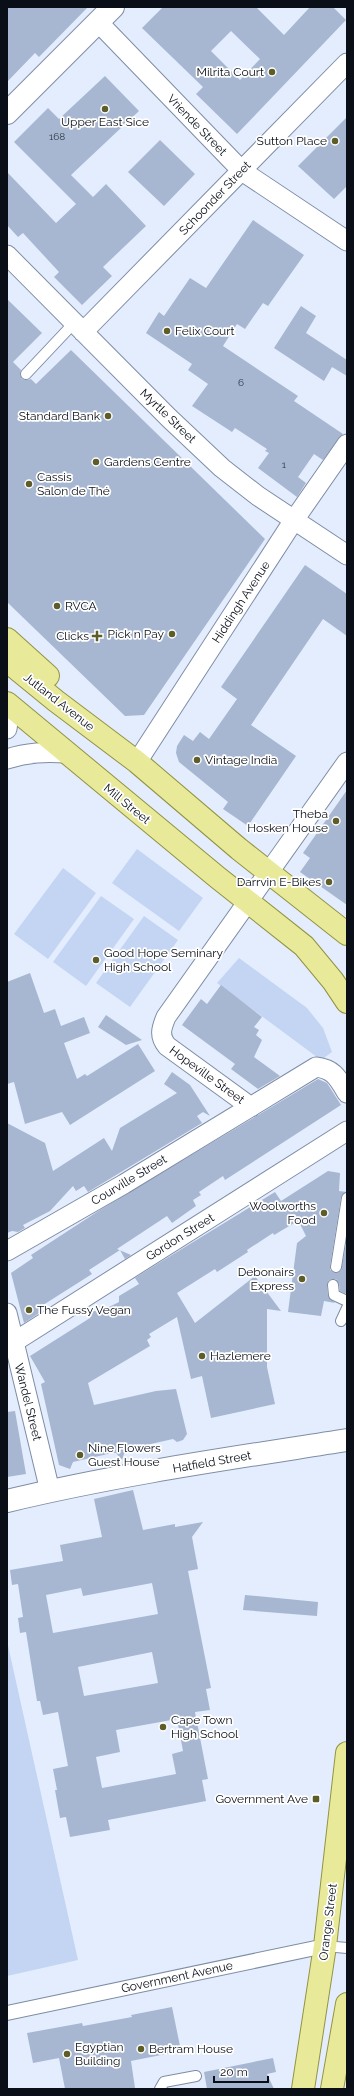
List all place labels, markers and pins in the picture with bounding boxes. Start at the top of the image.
place label: Milrita Court [196,65,264,79]
marker: Milrita Court [267,67,277,77]
marker: Upper East Sice [100,104,110,114]
place label: Upper East Sice [61,115,149,129]
place label: Sutton Place [257,134,327,148]
marker: Sutton Place [330,136,340,146]
place label: Felix Court [175,324,234,338]
marker: Felix Court [162,326,172,336]
place label: Standard Bank [19,409,101,423]
marker: Standard Bank [103,411,113,421]
place label: Gardens Centre [104,455,191,469]
marker: Gardens Centre [91,457,101,467]
place label: Cassis Salon de Thé [37,470,110,498]
marker: Cassis Salon de Thé [24,479,34,489]
place label: RVCA [65,599,97,613]
marker: RVCA [52,601,62,611]
place label: Pick n Pay [108,627,164,641]
place label: Clicks [56,629,89,643]
marker: Pick n Pay [167,629,177,639]
marker: Clicks [92,631,102,641]
place label: Vintage India [205,753,277,767]
marker: Vintage India [192,755,202,765]
place label: Theba Hosken House [247,807,328,835]
marker: Theba Hosken House [331,816,341,826]
place label: Darrvin E-Bikes [237,875,321,889]
marker: Darrvin E-Bikes [324,877,334,887]
place label: Good Hope Seminary High School [104,946,224,974]
marker: Good Hope Seminary High School [91,955,101,965]
place label: Woolworths Food [249,1199,316,1227]
marker: Woolworths Food [319,1208,329,1218]
place label: Debonairs Express [238,1265,294,1293]
marker: Debonairs Express [297,1274,307,1284]
place label: The Fussy Vegan [37,1303,131,1317]
marker: The Fussy Vegan [24,1305,34,1315]
place label: Hazlemere [210,1349,271,1363]
marker: Hazlemere [197,1351,207,1361]
place label: Nine Flowers Guest House [88,1441,161,1469]
marker: Nine Flowers Guest House [75,1450,85,1460]
place label: Cape Town High School [171,1713,239,1741]
marker: Cape Town High School [158,1722,168,1732]
place label: Government Ave [215,1792,308,1806]
marker: Government Ave [311,1794,321,1804]
place label: Egyptian Building [75,2040,124,2068]
place label: Bertram House [149,2042,233,2056]
marker: Bertram House [136,2044,146,2054]
marker: Egyptian Building [62,2049,72,2059]

